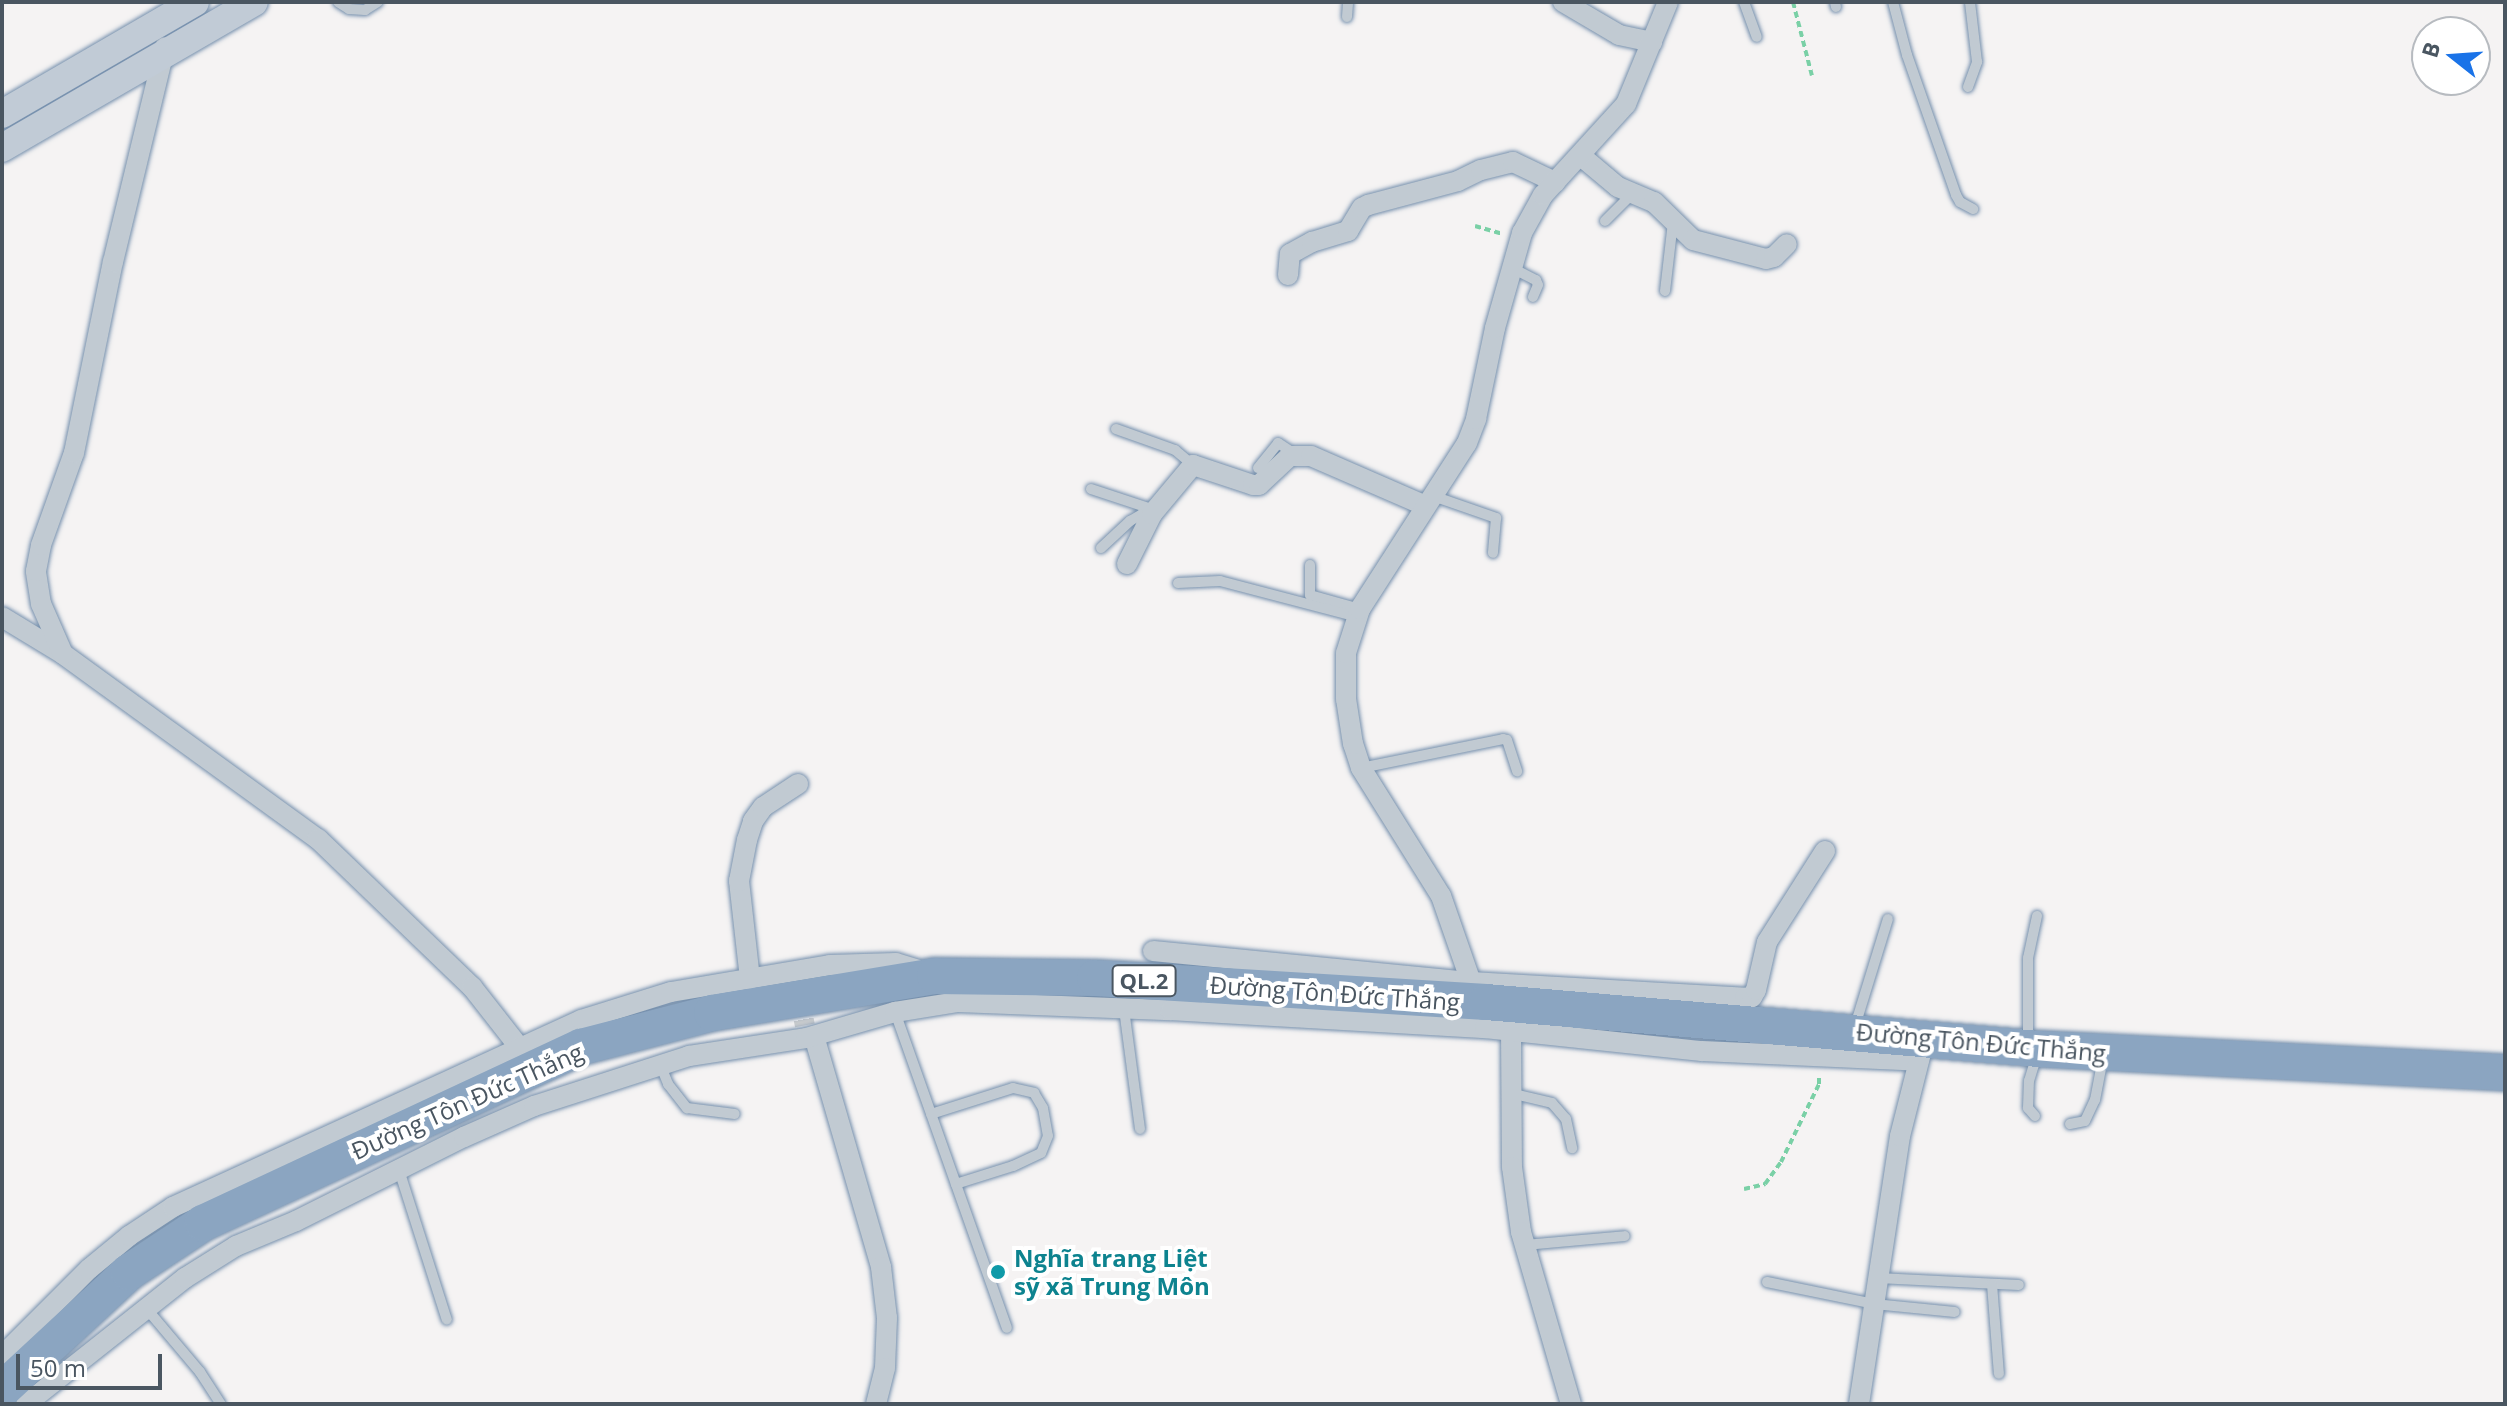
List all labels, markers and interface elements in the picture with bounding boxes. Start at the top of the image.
north arrow [2411,16,2491,96]
text: B [2413,38,2446,61]
road number: QL.2 [1110,963,1178,999]
street label: Đường Tôn Đức Thắng [1209,970,1461,1016]
street label: Đường Tôn Đức Thắng [1855,1017,2107,1067]
street label: Đường Tôn Đức Thắng [347,1037,587,1165]
place label: Nghĩa trang Liệt sỹ xã Trung Môn [1014,1244,1210,1300]
marker: Nghĩa trang Liệt sỹ xã Trung Môn [989,1263,1007,1281]
scale bar [20,1338,166,1388]
text: 50 m [30,1351,86,1384]

